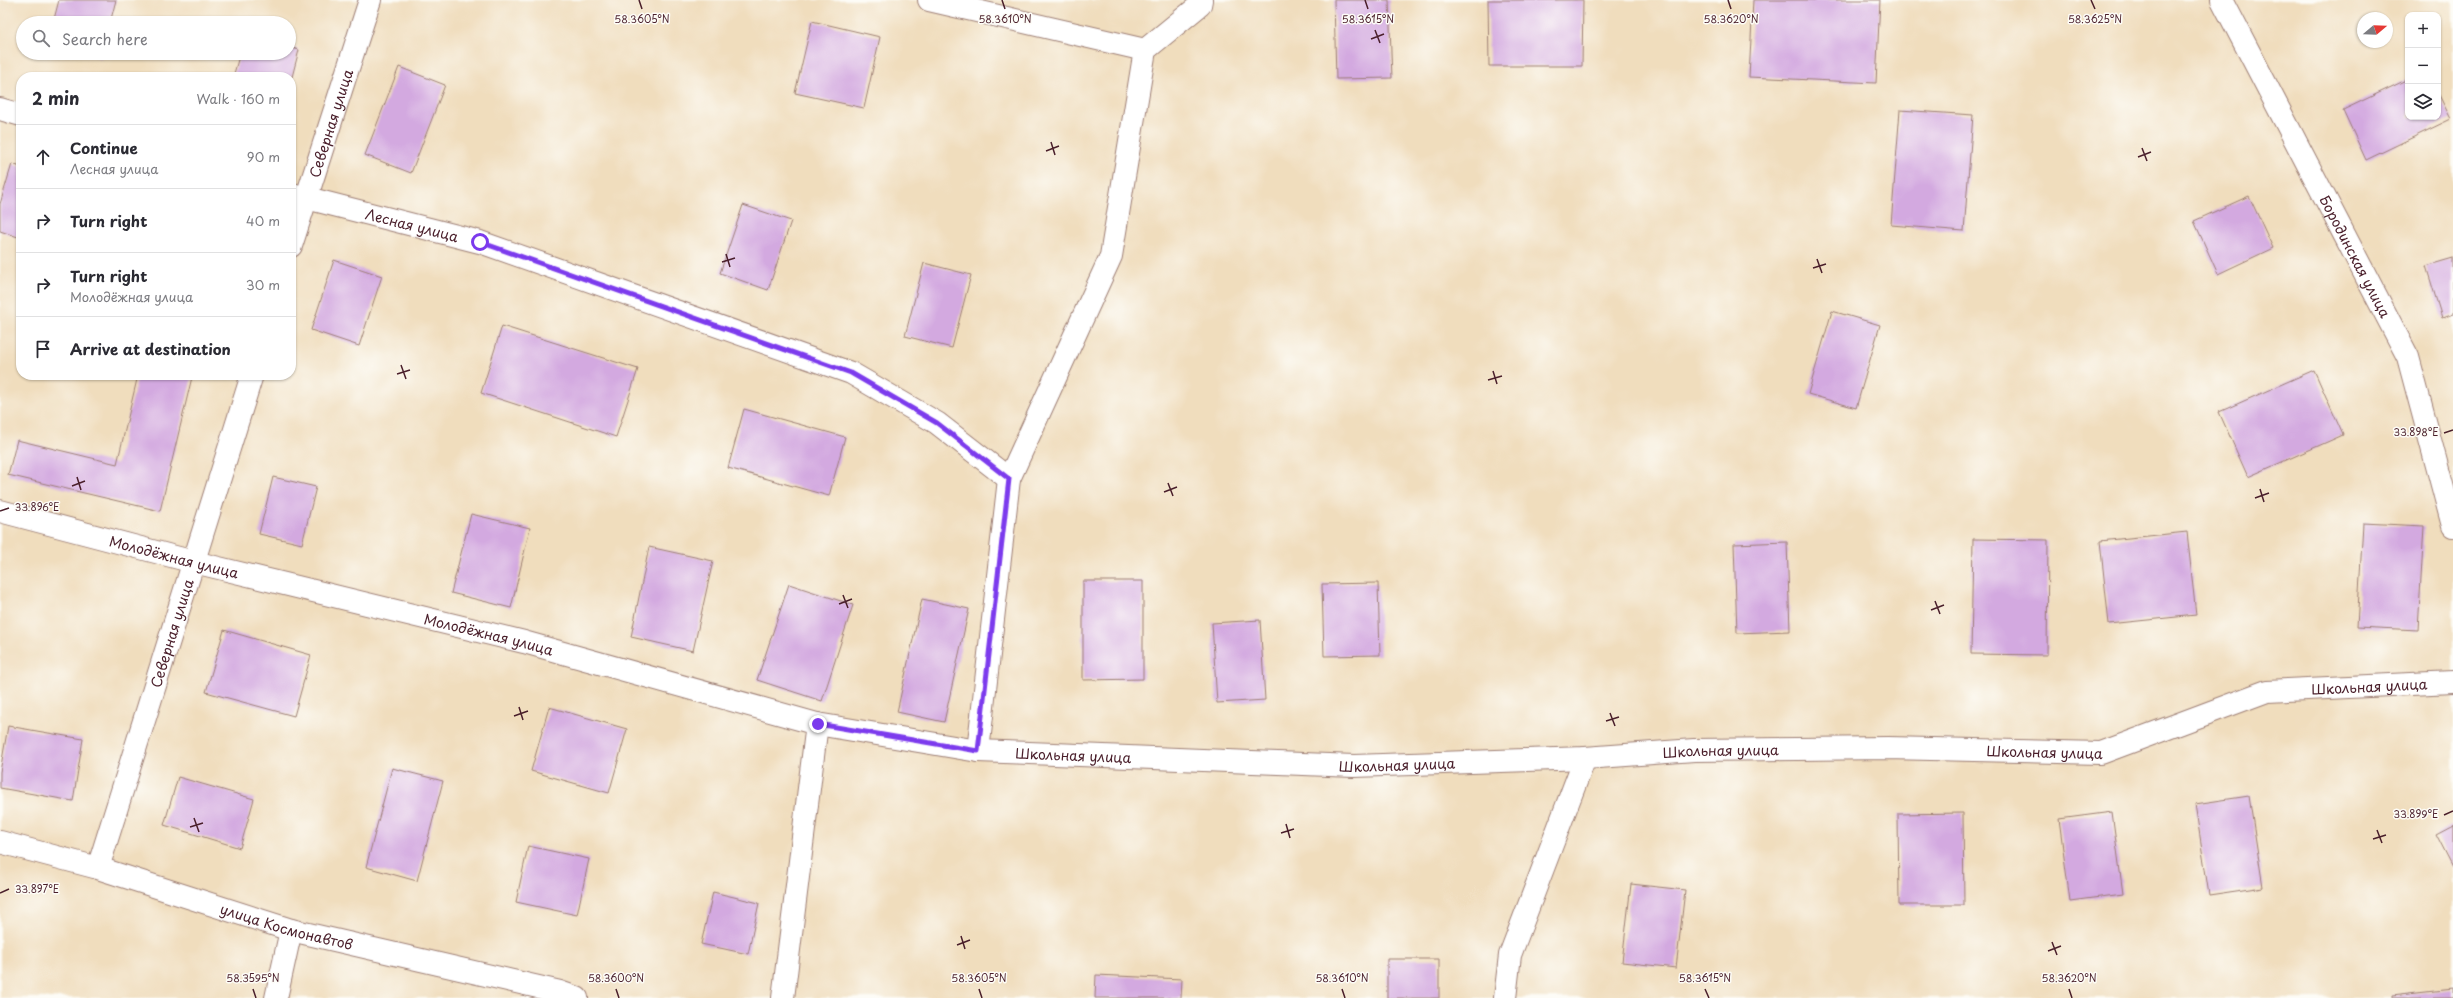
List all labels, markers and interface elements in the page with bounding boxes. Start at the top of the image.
text: 58.3605°N [614,11,670,26]
text: 58.3610°N [978,11,1032,26]
text: 58.3615°N [1342,11,1394,26]
text: 58.3620°N [1704,11,1759,26]
text: 58.3625°N [2068,11,2122,26]
north arrow [2357,12,2393,48]
map controls [2405,12,2441,120]
button: + [2405,12,2441,48]
search box [16,16,296,60]
icon: search [30,27,52,49]
text: Search here [62,27,148,50]
button: − [2405,48,2441,84]
street label: Северная улица [303,66,358,180]
button: layers [2405,84,2441,120]
text: 2 min [32,85,79,111]
text: Walk · 160 m [197,89,280,108]
text: Continue [70,136,138,159]
icon: ahead [32,146,54,168]
text: 90 m [247,147,280,166]
text: Лесная улица [70,159,158,178]
street label: Бородинская улица [2315,191,2396,321]
street label: Лесная улица [363,203,461,247]
text: Turn right [70,209,147,232]
icon: right [32,210,54,232]
text: 40 m [246,211,280,230]
route start [471,233,489,251]
text: Turn right [70,264,147,287]
icon: right [32,274,54,296]
text: 30 m [246,275,280,294]
text: Молодёжная улица [70,287,193,306]
text: Arrive at destination [70,337,231,360]
icon: arrive [32,338,54,360]
text: 33.898°E [2394,424,2438,439]
text: 33.896°E [15,499,59,514]
street label: Молодёжная улица [107,530,241,583]
street label: Северная улица [145,576,198,690]
street label: Молодёжная улица [422,608,556,660]
street label: Школьная улица [2311,673,2428,699]
route end [809,715,827,733]
street label: Школьная улица [1662,739,1779,763]
street label: Школьная улица [1986,740,2103,764]
street label: Школьная улица [1015,742,1132,768]
street label: Школьная улица [1338,752,1456,777]
text: 33.899°E [2394,806,2438,821]
text: 33.897°E [15,881,59,896]
street label: улица Космонавтов [218,897,355,954]
text: 58.3595°N [226,970,280,985]
text: 58.3600°N [588,970,644,985]
text: 58.3605°N [951,970,1007,985]
text: 58.3610°N [1315,970,1369,985]
text: 58.3615°N [1679,970,1731,985]
text: 58.3620°N [2042,970,2097,985]

